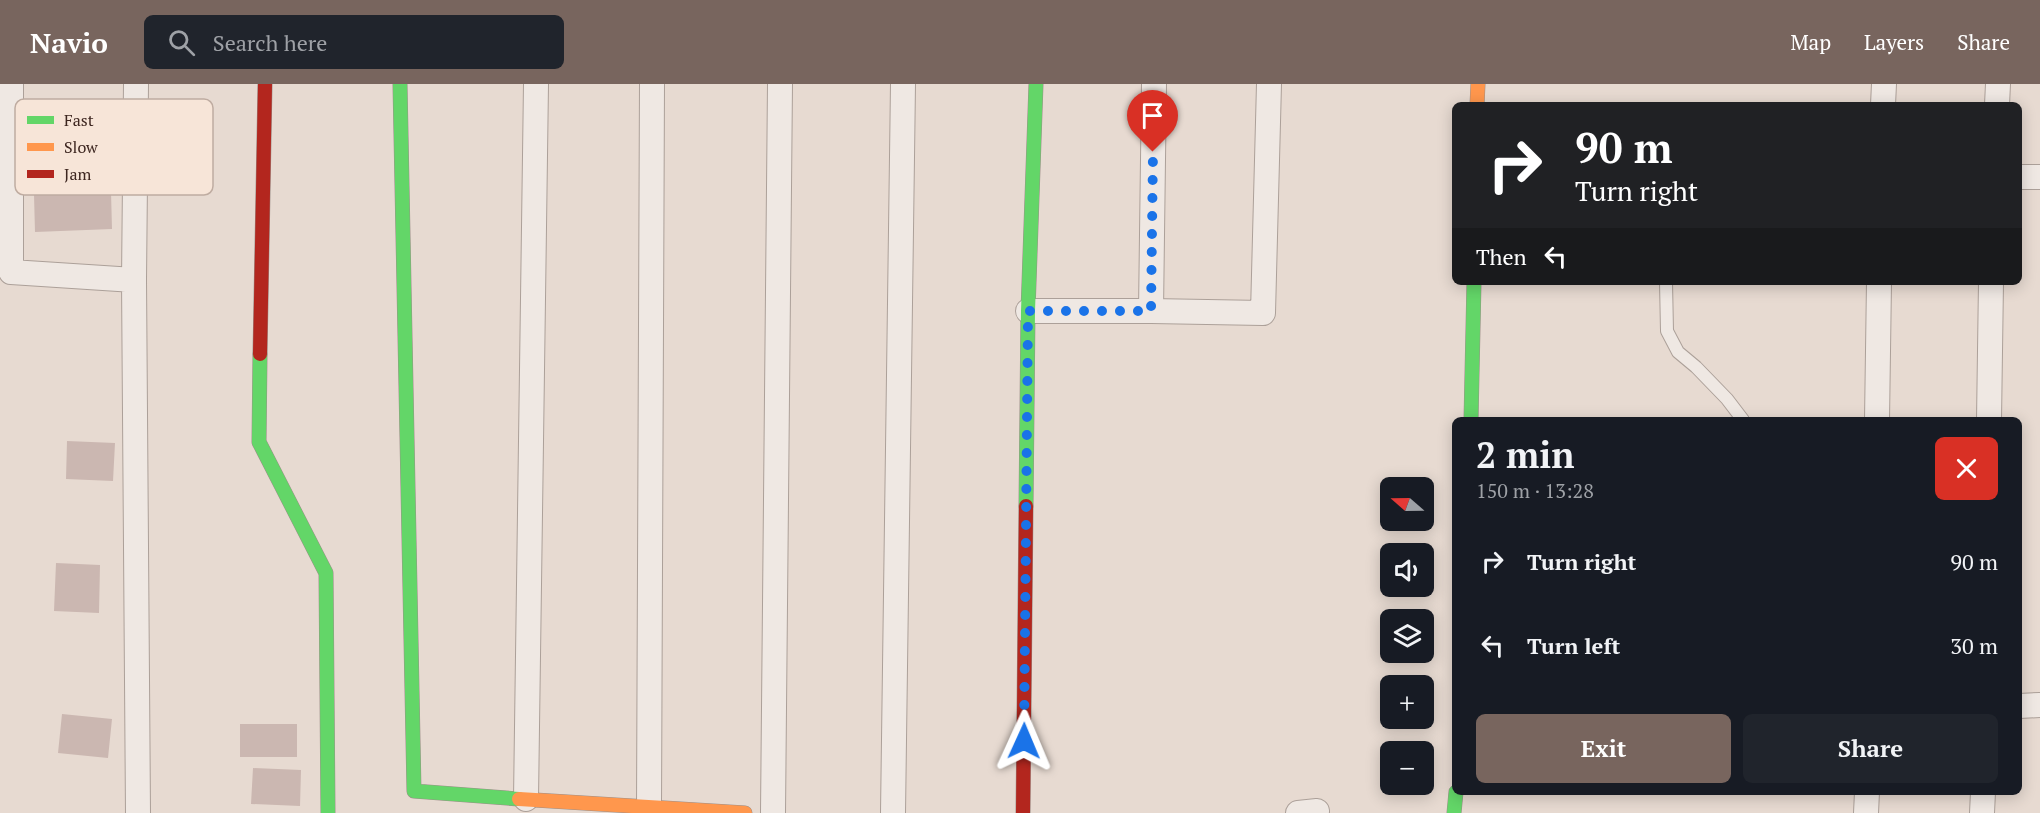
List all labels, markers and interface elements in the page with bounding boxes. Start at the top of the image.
search box [144,15,564,69]
text: Navio [30,24,108,61]
icon: search [165,26,198,59]
text: Search here [213,28,327,57]
text: Map [1790,28,1831,56]
text: Layers [1864,28,1924,56]
text: Share [1957,28,2010,56]
pin [1127,90,1178,152]
legend [15,99,213,195]
icon: arrive [1136,99,1169,132]
text: Fast [64,109,94,131]
text: 90 m [1575,119,1673,175]
icon: right [1476,126,1554,204]
text: Slow [64,136,98,158]
text: Jam [64,163,92,185]
text: Turn right [1575,173,1698,209]
icon: left [1539,240,1572,273]
text: Then [1476,242,1527,271]
text: 2 min [1476,431,1574,478]
button: close [1935,437,1998,500]
north arrow [1380,477,1434,531]
map controls [1380,477,1434,795]
text: 150 m · 13:28 [1476,477,1594,504]
button: sound [1380,543,1434,597]
icon: right [1476,545,1509,578]
text: Turn right [1527,547,1636,576]
text: 90 m [1950,547,1998,576]
button: layers [1380,609,1434,663]
icon: left [1476,629,1509,662]
text: Turn left [1527,631,1620,660]
text: 30 m [1950,631,1998,660]
button: + [1380,675,1434,729]
position arrow [992,709,1056,773]
button: Exit [1476,714,1731,783]
button: Share [1743,714,1998,783]
button: − [1380,741,1434,795]

